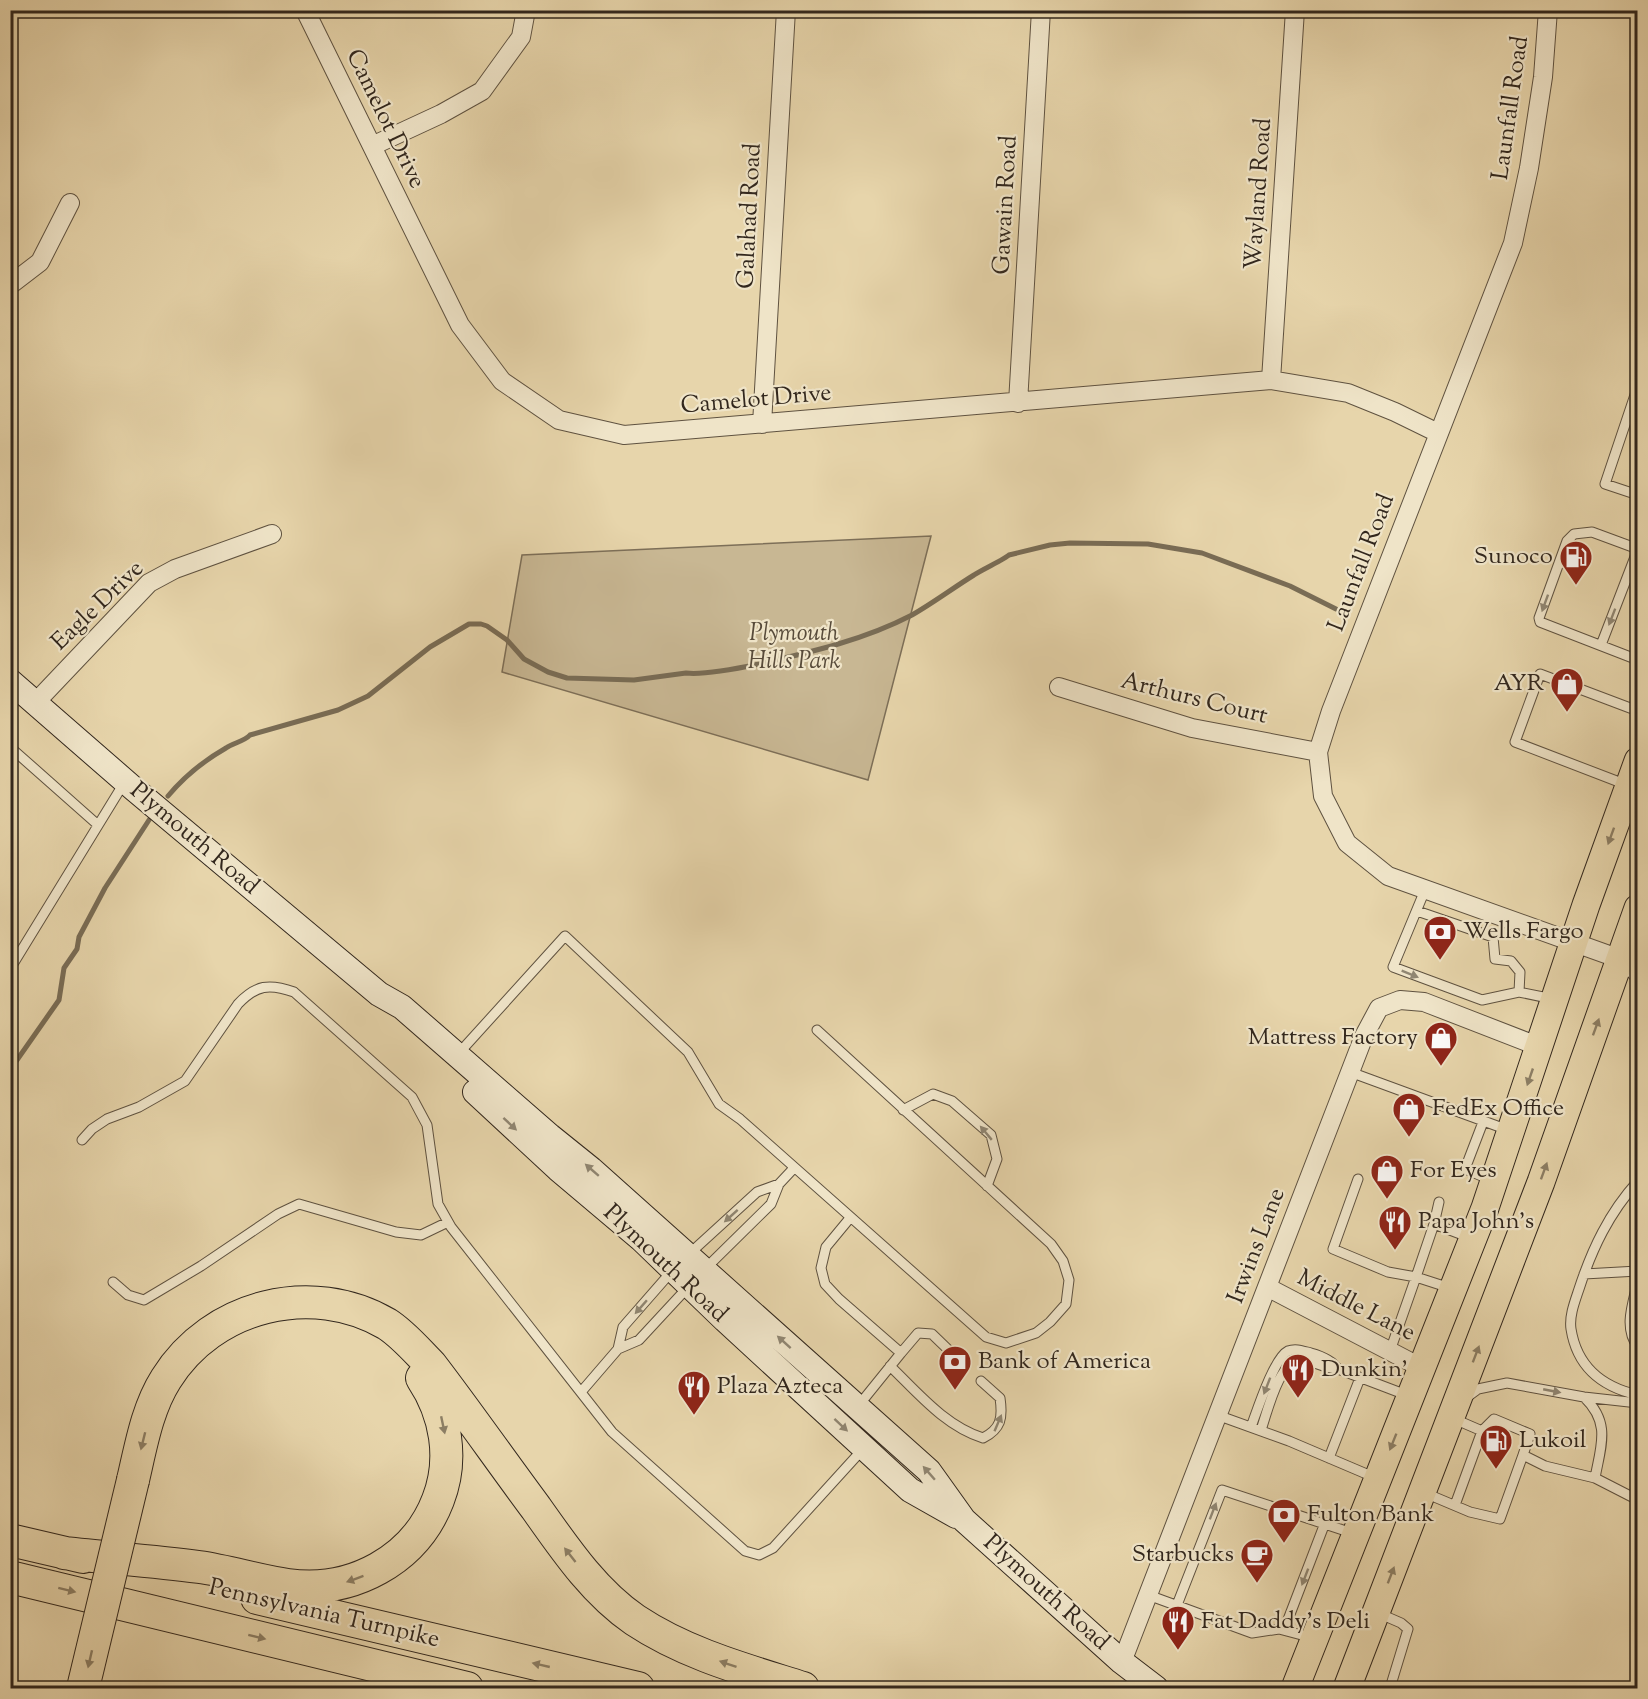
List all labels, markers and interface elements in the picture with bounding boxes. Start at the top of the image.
street label: Launfall Road [1484,33,1538,182]
street label: Camelot Drive [337,44,433,194]
street label: Wayland Road [1237,116,1281,271]
street label: Gawain Road [985,134,1027,276]
street label: Galahad Road [729,142,771,290]
street label: Camelot Drive [679,376,833,424]
street label: Launfall Road [1320,489,1404,637]
fuel station icon: Sunoco [1558,539,1594,586]
place label: Sunoco [1474,540,1553,574]
street label: Eagle Drive [44,553,152,659]
one-way arrow [1540,594,1549,612]
one-way arrow [1606,608,1616,626]
park label: Plymouth Hills Park [748,617,840,679]
street label: Arthurs Court [1117,664,1271,734]
shop icon: AYR [1549,666,1585,713]
place label: AYR [1494,667,1545,701]
street label: Plymouth Road [122,775,266,904]
one-way arrow [1605,827,1615,845]
bank icon: Wells Fargo [1422,914,1458,961]
place label: Wells Fargo [1463,915,1584,949]
one-way arrow [1402,969,1420,979]
one-way arrow [1591,1018,1601,1036]
shop icon: Mattress Factory [1423,1020,1459,1067]
place label: Mattress Factory [1248,1021,1418,1055]
one-way arrow [1524,1068,1534,1086]
shop icon: FedEx Office [1391,1091,1427,1138]
place label: FedEx Office [1432,1092,1564,1126]
one-way arrow [502,1117,517,1131]
one-way arrow [979,1125,992,1141]
shop icon: For Eyes [1369,1153,1405,1200]
place label: For Eyes [1410,1154,1497,1188]
one-way arrow [1540,1162,1550,1180]
one-way arrow [585,1164,600,1177]
street label: Irwins Lane [1219,1183,1295,1309]
street label: Plymouth Road [595,1197,735,1331]
restaurant icon: Papa John's [1377,1204,1413,1251]
place label: Papa John's [1418,1205,1534,1239]
one-way arrow [724,1209,739,1222]
street label: Middle Lane [1291,1262,1421,1350]
one-way arrow [635,1299,648,1314]
one-way arrow [777,1336,792,1349]
bank icon: Bank of America [937,1344,973,1391]
place label: Bank of America [978,1345,1151,1379]
one-way arrow [1472,1345,1481,1363]
restaurant icon: Dunkin' [1280,1352,1316,1399]
place label: Dunkin' [1321,1353,1408,1387]
restaurant icon: Plaza Azteca [676,1369,712,1416]
place label: Plaza Azteca [717,1370,843,1404]
one-way arrow [1262,1377,1271,1395]
one-way arrow [1543,1387,1562,1396]
one-way arrow [993,1413,1003,1431]
one-way arrow [439,1416,448,1435]
one-way arrow [833,1418,848,1432]
fuel station icon: Lukoil [1478,1423,1514,1470]
place label: Lukoil [1519,1424,1587,1458]
one-way arrow [137,1432,147,1450]
one-way arrow [1388,1433,1398,1451]
one-way arrow [923,1466,936,1481]
bank icon: Fulton Bank [1266,1497,1302,1544]
place label: Fulton Bank [1307,1498,1434,1532]
one-way arrow [1208,1502,1218,1520]
street label: Plymouth Road [975,1527,1117,1659]
cafe icon: Starbucks [1239,1537,1275,1584]
place label: Starbucks [1132,1538,1234,1572]
one-way arrow [564,1547,577,1563]
one-way arrow [1387,1566,1396,1584]
one-way arrow [1299,1568,1309,1586]
street label: Pennsylvania Turnpike [205,1571,443,1657]
one-way arrow [345,1574,363,1584]
one-way arrow [58,1586,77,1596]
restaurant icon: Fat Daddy's Deli [1160,1604,1196,1651]
place label: Fat Daddy's Deli [1201,1605,1370,1639]
one-way arrow [247,1633,266,1643]
one-way arrow [85,1650,95,1668]
one-way arrow [719,1659,737,1668]
one-way arrow [531,1660,550,1670]

